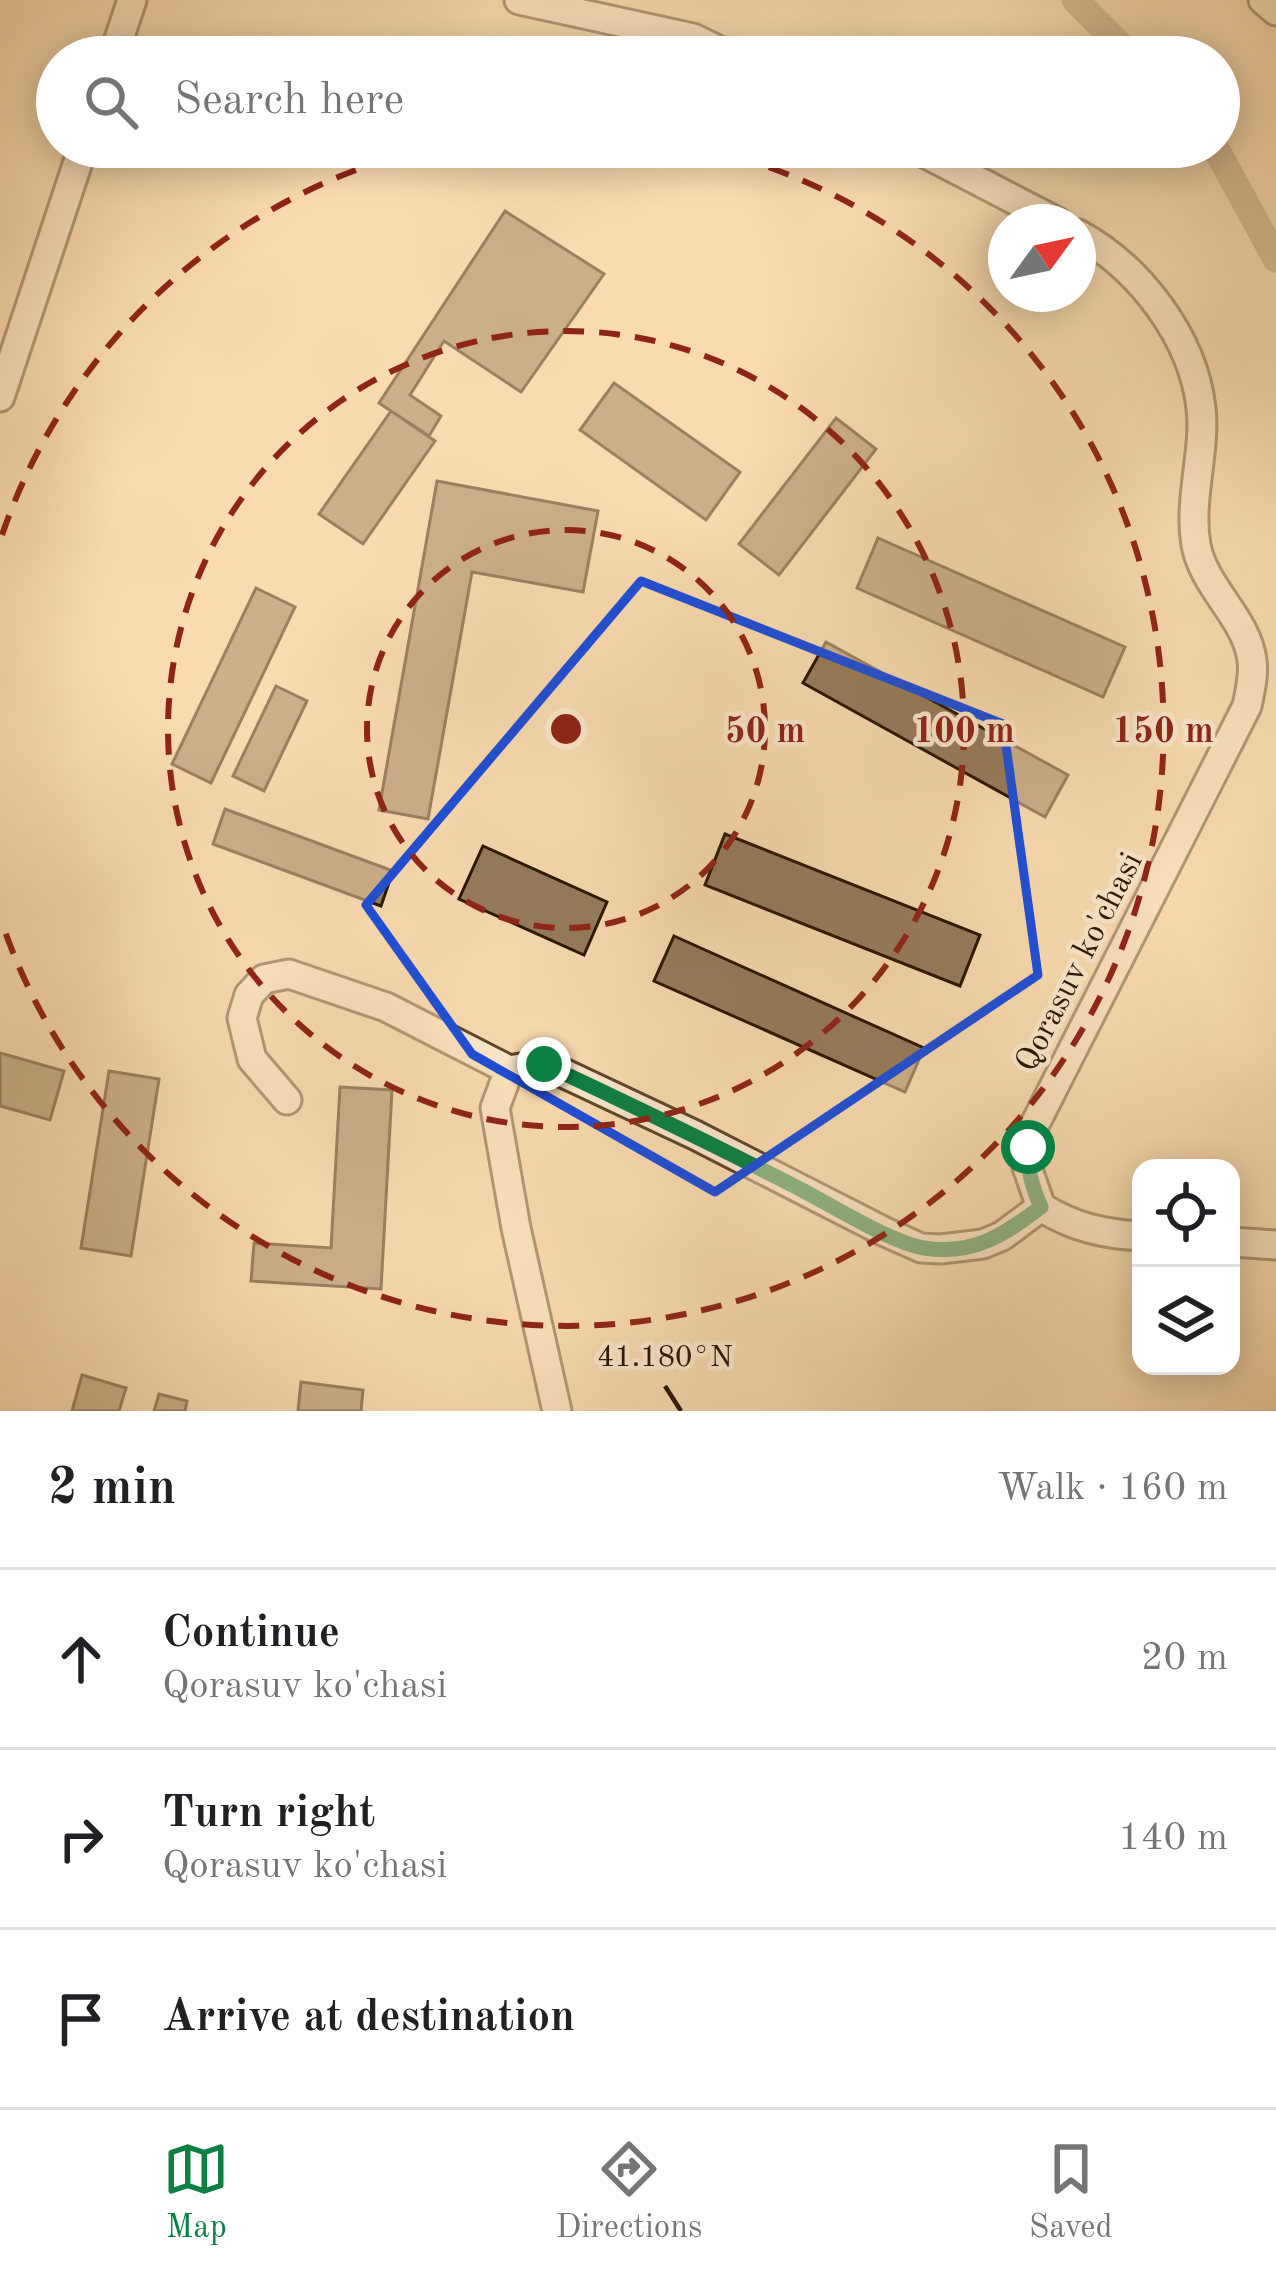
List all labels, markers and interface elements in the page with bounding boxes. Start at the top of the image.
search box [36,36,1240,168]
icon: search [78,69,144,135]
text: Search here [174,79,404,124]
north arrow [988,204,1096,312]
centre of rings [545,708,587,750]
text: 50 m [725,715,805,751]
text: 100 m [913,715,1015,751]
text: 150 m [1112,715,1214,751]
street label: Qorasuv ko'chasi [1011,848,1150,1078]
route end [517,1037,571,1091]
route start [1001,1120,1055,1174]
map controls [1132,1159,1240,1375]
button: locate [1132,1159,1240,1267]
button: layers [1132,1267,1240,1375]
text: 41.180°N [597,1343,733,1373]
text: 2 min [48,1464,176,1515]
text: Walk · 160 m [997,1469,1228,1508]
text: Continue [162,1612,340,1657]
icon: ahead [48,1626,114,1692]
text: 20 m [1141,1639,1228,1678]
text: Qorasuv ko'chasi [162,1667,447,1706]
text: Turn right [162,1792,375,1837]
icon: right [48,1806,114,1872]
text: 140 m [1118,1819,1228,1858]
text: Qorasuv ko'chasi [162,1847,447,1886]
icon: arrive [48,1986,114,2052]
text: Arrive at destination [162,1996,575,2041]
tab: Map [163,2136,229,2249]
tab: Directions [556,2136,702,2249]
tab: Saved [1029,2136,1113,2249]

